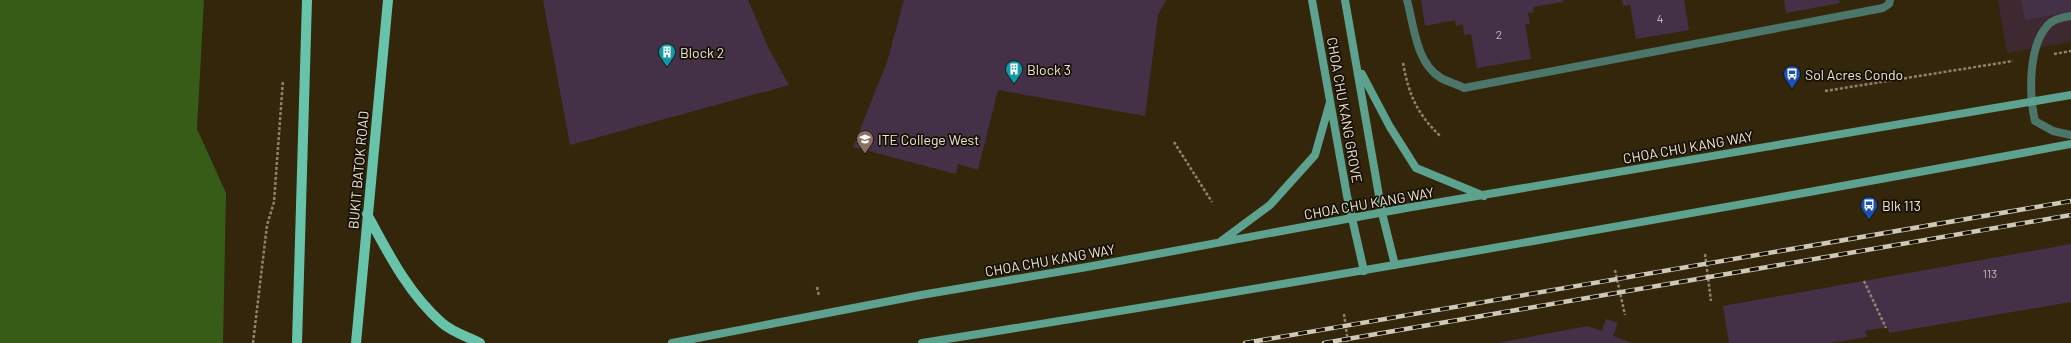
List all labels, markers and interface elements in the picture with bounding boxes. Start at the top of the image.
house number: 4 [1657,11,1663,25]
house number: 2 [1496,27,1502,41]
street label: CHOA CHU KANG GROVE [1324,36,1366,184]
building icon: Block 2 [657,42,677,67]
place label: Block 2 [680,44,724,61]
building icon: Block 3 [1004,59,1024,84]
place label: Block 3 [1027,61,1071,78]
bus stop icon: Sol Acres Condo [1782,64,1802,89]
place label: Sol Acres Condo [1805,66,1903,83]
street label: BUKIT BATOK ROAD [344,110,372,230]
street label: CHOA CHU KANG WAY [1622,127,1754,167]
school or university icon: ITE College West [855,129,875,154]
place label: ITE College West [878,131,979,148]
street label: CHOA CHU KANG WAY [1303,183,1435,223]
bus stop icon: Blk 113 [1859,195,1879,220]
place label: Blk 113 [1882,197,1921,214]
street label: CHOA CHU KANG WAY [984,240,1116,280]
house number: 113 [1983,266,1997,280]

